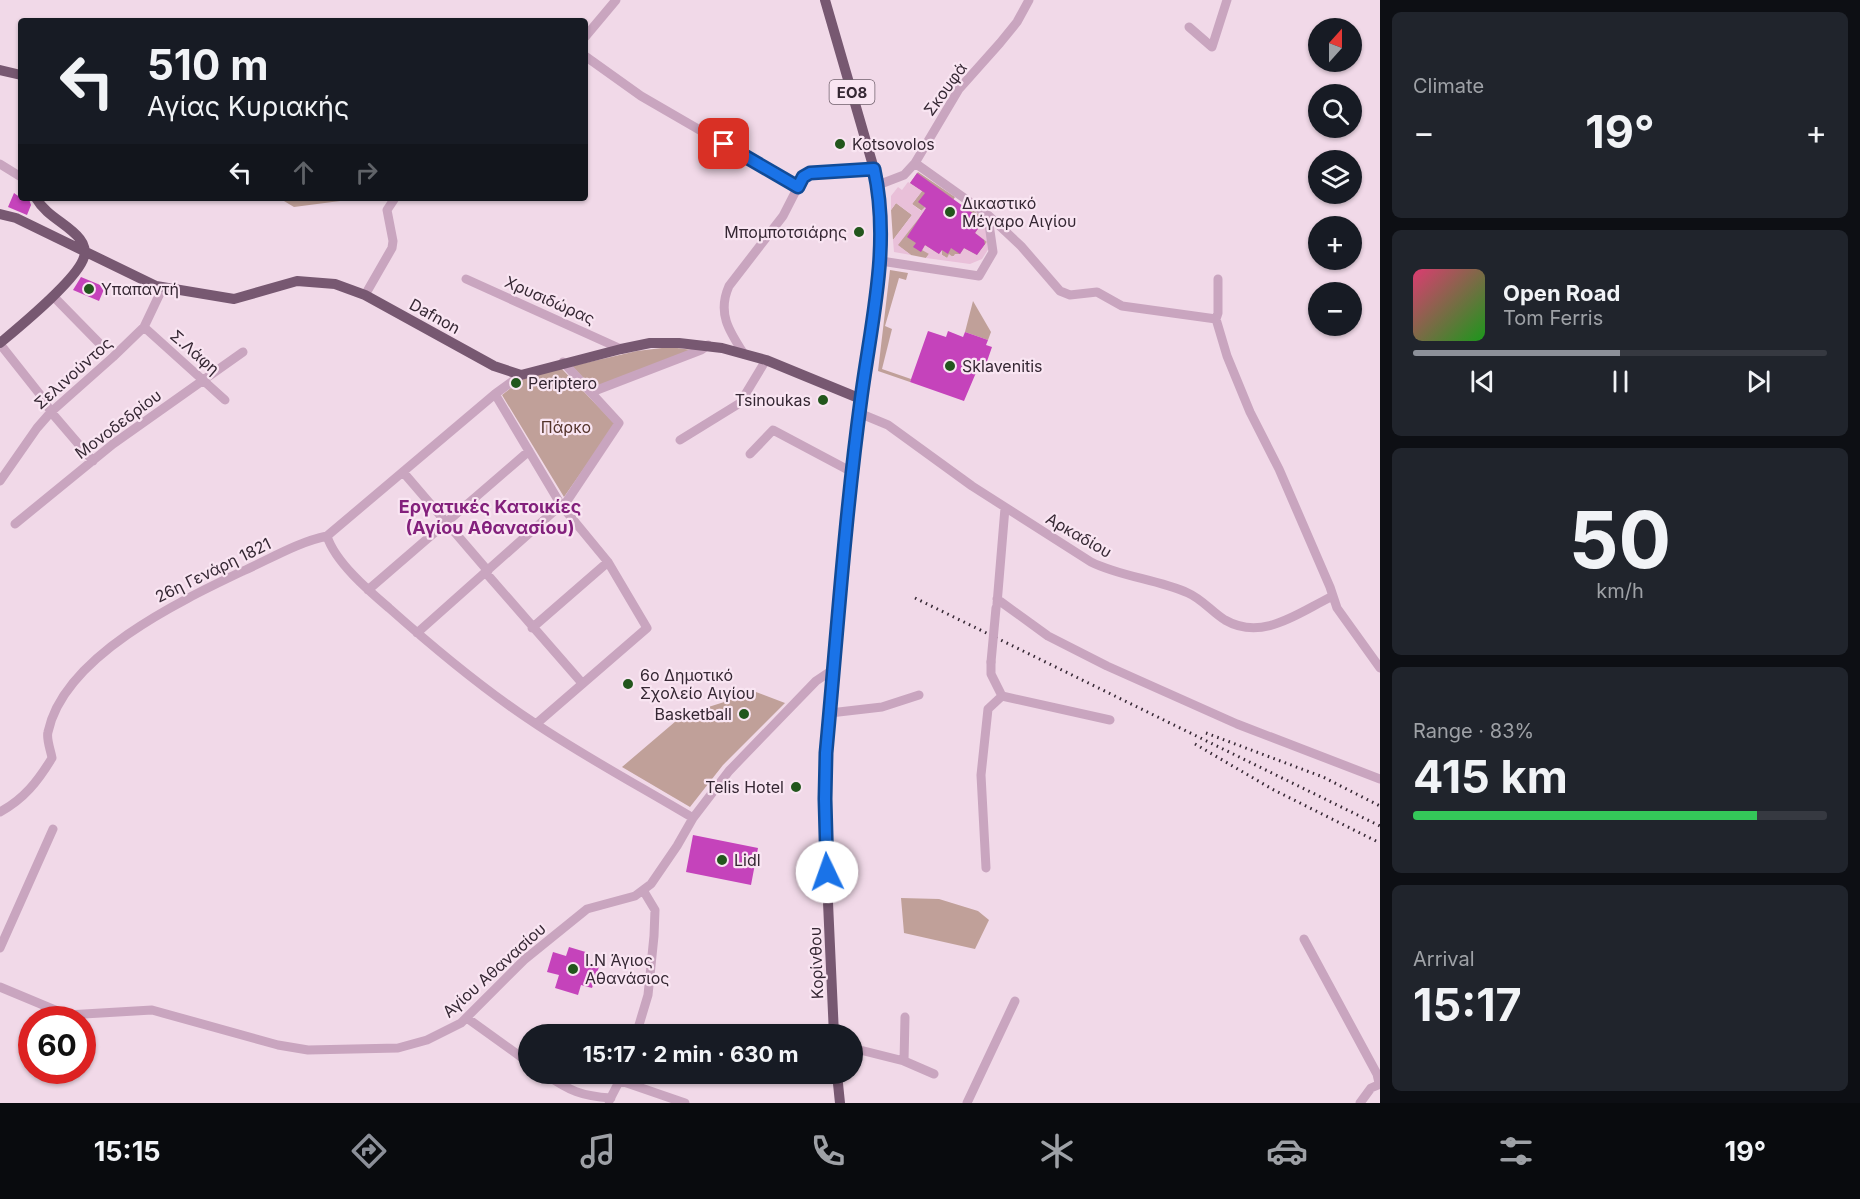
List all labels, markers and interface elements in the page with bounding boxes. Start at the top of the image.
north arrow [1308,18,1362,72]
map controls [1308,18,1362,336]
text: 510 m [147,39,269,90]
icon: left [48,42,126,120]
street label: Σκουφά [919,59,971,119]
text: Climate [1413,74,1484,98]
road number: ΕΟ8 [830,80,874,104]
button: search [1308,84,1362,138]
text: Αγίας Κυριακής [147,90,349,123]
text: 19° [1585,104,1655,159]
text: − [1413,112,1435,152]
text: + [1805,112,1827,152]
pin [698,118,749,169]
icon: arrive [707,127,740,160]
place label: Kotsovolos [852,134,935,154]
marker: Kotsovolos [833,137,847,151]
button: layers [1308,150,1362,204]
icon: left [224,156,257,189]
icon: ahead [287,156,320,189]
icon: right [350,156,383,189]
place label: Δικαστικό Μέγαρο Αιγίου [962,193,1076,231]
marker: Δικαστικό Μέγαρο Αιγίου [943,205,957,219]
button: + [1308,216,1362,270]
place label: Μπομποτσιάρης [724,222,847,242]
marker: Μπομποτσιάρης [852,225,866,239]
street label: Χρυσιδώρας [502,271,598,329]
place label: Υπαπαντή [101,279,179,299]
text: Open Road [1503,280,1620,306]
marker: Υπαπαντή [82,282,96,296]
button: − [1308,282,1362,336]
street label: Dafnon [406,294,464,338]
text: Tom Ferris [1503,306,1603,330]
street label: Σ.Λάφη [166,325,224,379]
street label: Σελινούντος [30,333,116,413]
place label: Sklavenitis [962,356,1043,376]
marker: Sklavenitis [943,359,957,373]
icon: previous [1466,365,1499,398]
icon: pause [1604,365,1637,398]
icon: next [1742,365,1775,398]
place label: Periptero [528,373,597,393]
marker: Periptero [509,376,523,390]
street label: Μονοδεδρίου [71,385,165,463]
place label: Tsinoukas [735,390,811,410]
marker: Tsinoukas [816,393,830,407]
park label: Πάρκο [541,417,591,437]
text: 50 [1569,492,1671,587]
district label: Εργατικές Κατοικίες (Αγίου Αθανασίου) [399,496,581,538]
street label: Αρκαδίου [1043,508,1115,562]
street label: 26η Γενάρη 1821 [152,533,274,607]
text: km/h [1596,579,1644,603]
place label: 6ο Δημοτικό Σχολείο Αιγίου [640,665,755,703]
marker: 6ο Δημοτικό Σχολείο Αιγίου [621,677,635,691]
place label: Basketball [654,704,732,724]
marker: Basketball [737,707,751,721]
text: Range · 83% [1413,719,1534,743]
text: 415 km [1413,749,1568,804]
place label: Telis Hotel [705,777,784,797]
marker: Telis Hotel [789,780,803,794]
position arrow [795,840,859,904]
place label: Lidl [734,850,761,870]
marker: Lidl [715,853,729,867]
street label: Αγίου Αθανασίου [438,918,550,1022]
street label: Κορίνθου [805,927,827,999]
text: Arrival [1413,947,1475,971]
place label: Ι.Ν Άγιος Αθανάσιος [585,950,669,988]
marker: Ι.Ν Άγιος Αθανάσιος [566,962,580,976]
text: 15:17 [1413,977,1522,1032]
speed limit sign: 60 [18,1006,96,1084]
text: 15:17 · 2 min · 630 m [582,1041,799,1067]
icon: directions [348,1130,390,1172]
icon: music [577,1130,619,1172]
icon: phone [807,1130,849,1172]
icon: climate [1036,1130,1078,1172]
icon: car [1266,1130,1308,1172]
icon: filters [1495,1130,1537,1172]
text: 15:15 [94,1135,161,1168]
text: 19° [1725,1135,1766,1168]

